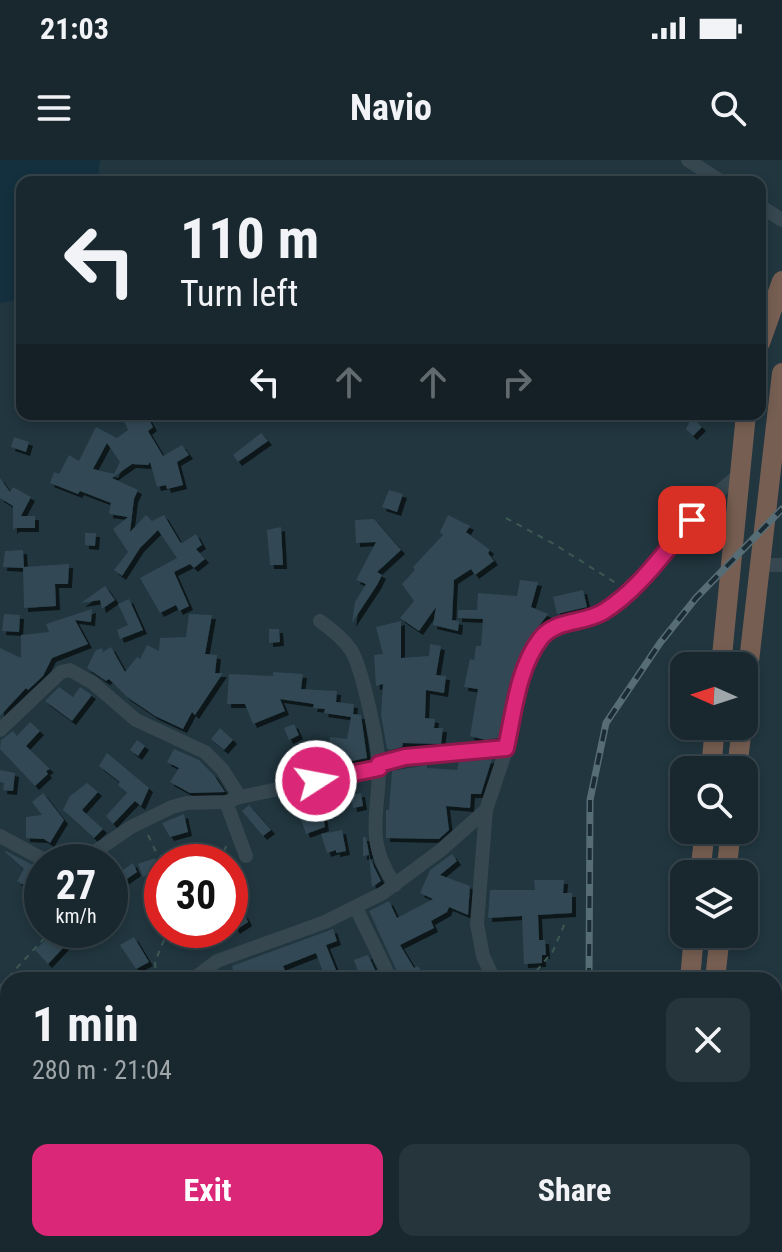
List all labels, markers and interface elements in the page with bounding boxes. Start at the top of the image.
text: 21:03 [40,11,109,46]
icon: menu [32,86,76,130]
icon: search [706,86,750,130]
text: Navio [350,87,432,129]
text: 110 m [180,206,319,272]
icon: left [48,208,152,312]
text: Turn left [180,273,298,315]
icon: left [243,360,287,404]
icon: ahead [327,360,371,404]
icon: ahead [411,360,455,404]
icon: right [495,360,539,404]
pin [658,486,726,554]
icon: arrive [670,498,714,542]
north arrow [670,652,758,740]
map controls [670,652,758,948]
position arrow [274,739,358,823]
button: search [670,756,758,844]
speed limit sign: 30 [144,844,248,948]
button: layers [670,860,758,948]
text: 27 [56,862,96,909]
text: km/h [55,904,97,928]
text: 1 min [32,996,139,1053]
button: close [666,998,750,1082]
text: 280 m · 21:04 [32,1055,172,1085]
button: Exit [32,1144,383,1236]
button: Share [399,1144,750,1236]

